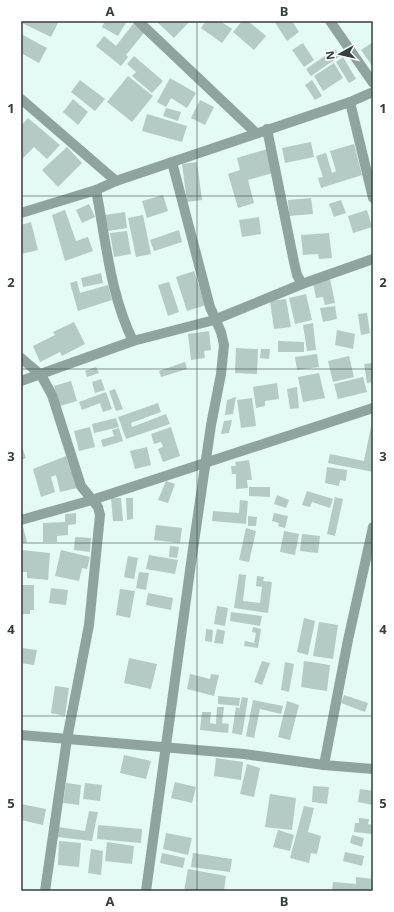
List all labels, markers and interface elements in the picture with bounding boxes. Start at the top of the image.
text: A [106,2,115,20]
text: B [280,2,288,20]
north arrow [320,34,360,74]
text: N [322,50,338,61]
text: 1 [7,99,15,117]
text: 1 [379,99,387,117]
text: 2 [7,273,15,291]
text: 2 [379,273,387,291]
text: 3 [7,447,15,465]
text: 3 [379,447,387,465]
text: 4 [7,620,15,638]
text: 4 [379,620,387,638]
text: 5 [7,794,15,812]
text: 5 [379,794,387,812]
text: A [106,892,115,910]
text: B [280,892,288,910]

